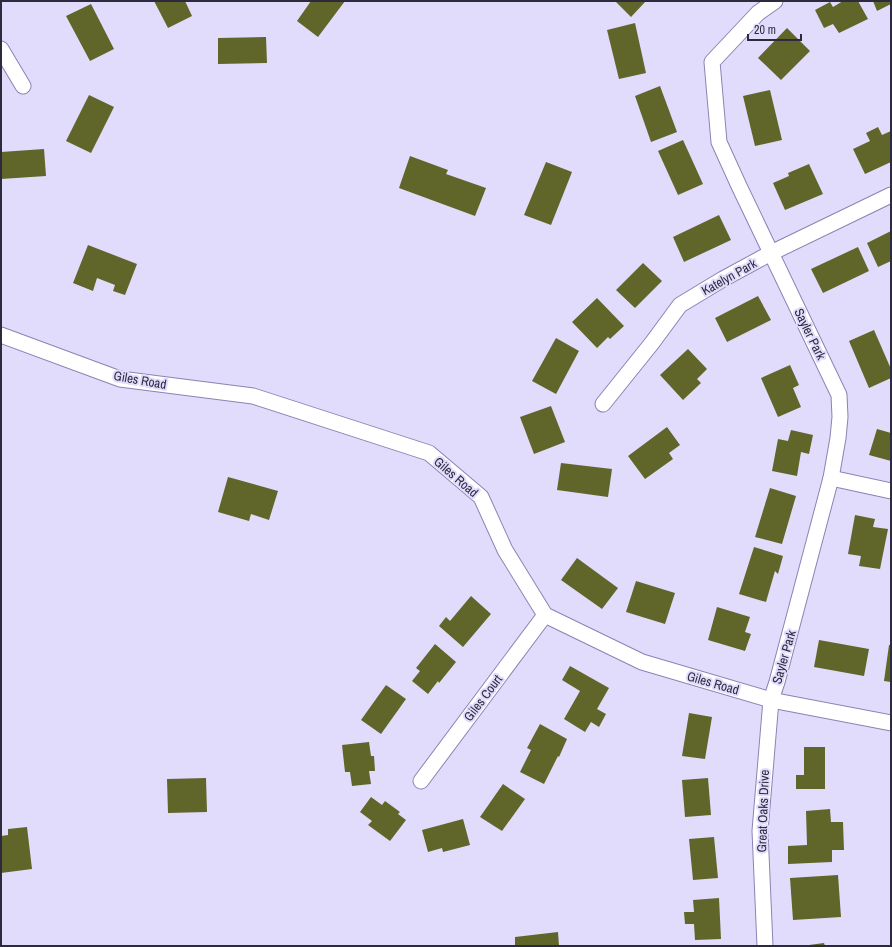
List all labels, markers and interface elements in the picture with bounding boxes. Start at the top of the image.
scale bar [748,16,801,42]
text: 20 m [754,22,776,38]
street label: Katelyn Park [698,255,760,299]
street label: Sayler Park [790,306,830,363]
street label: Giles Road [112,367,168,393]
street label: Giles Road [430,453,482,501]
street label: Sayler Park [768,628,800,686]
street label: Giles Road [685,667,741,699]
street label: Giles Court [460,671,506,725]
street label: Great Oaks Drive [753,769,773,853]

